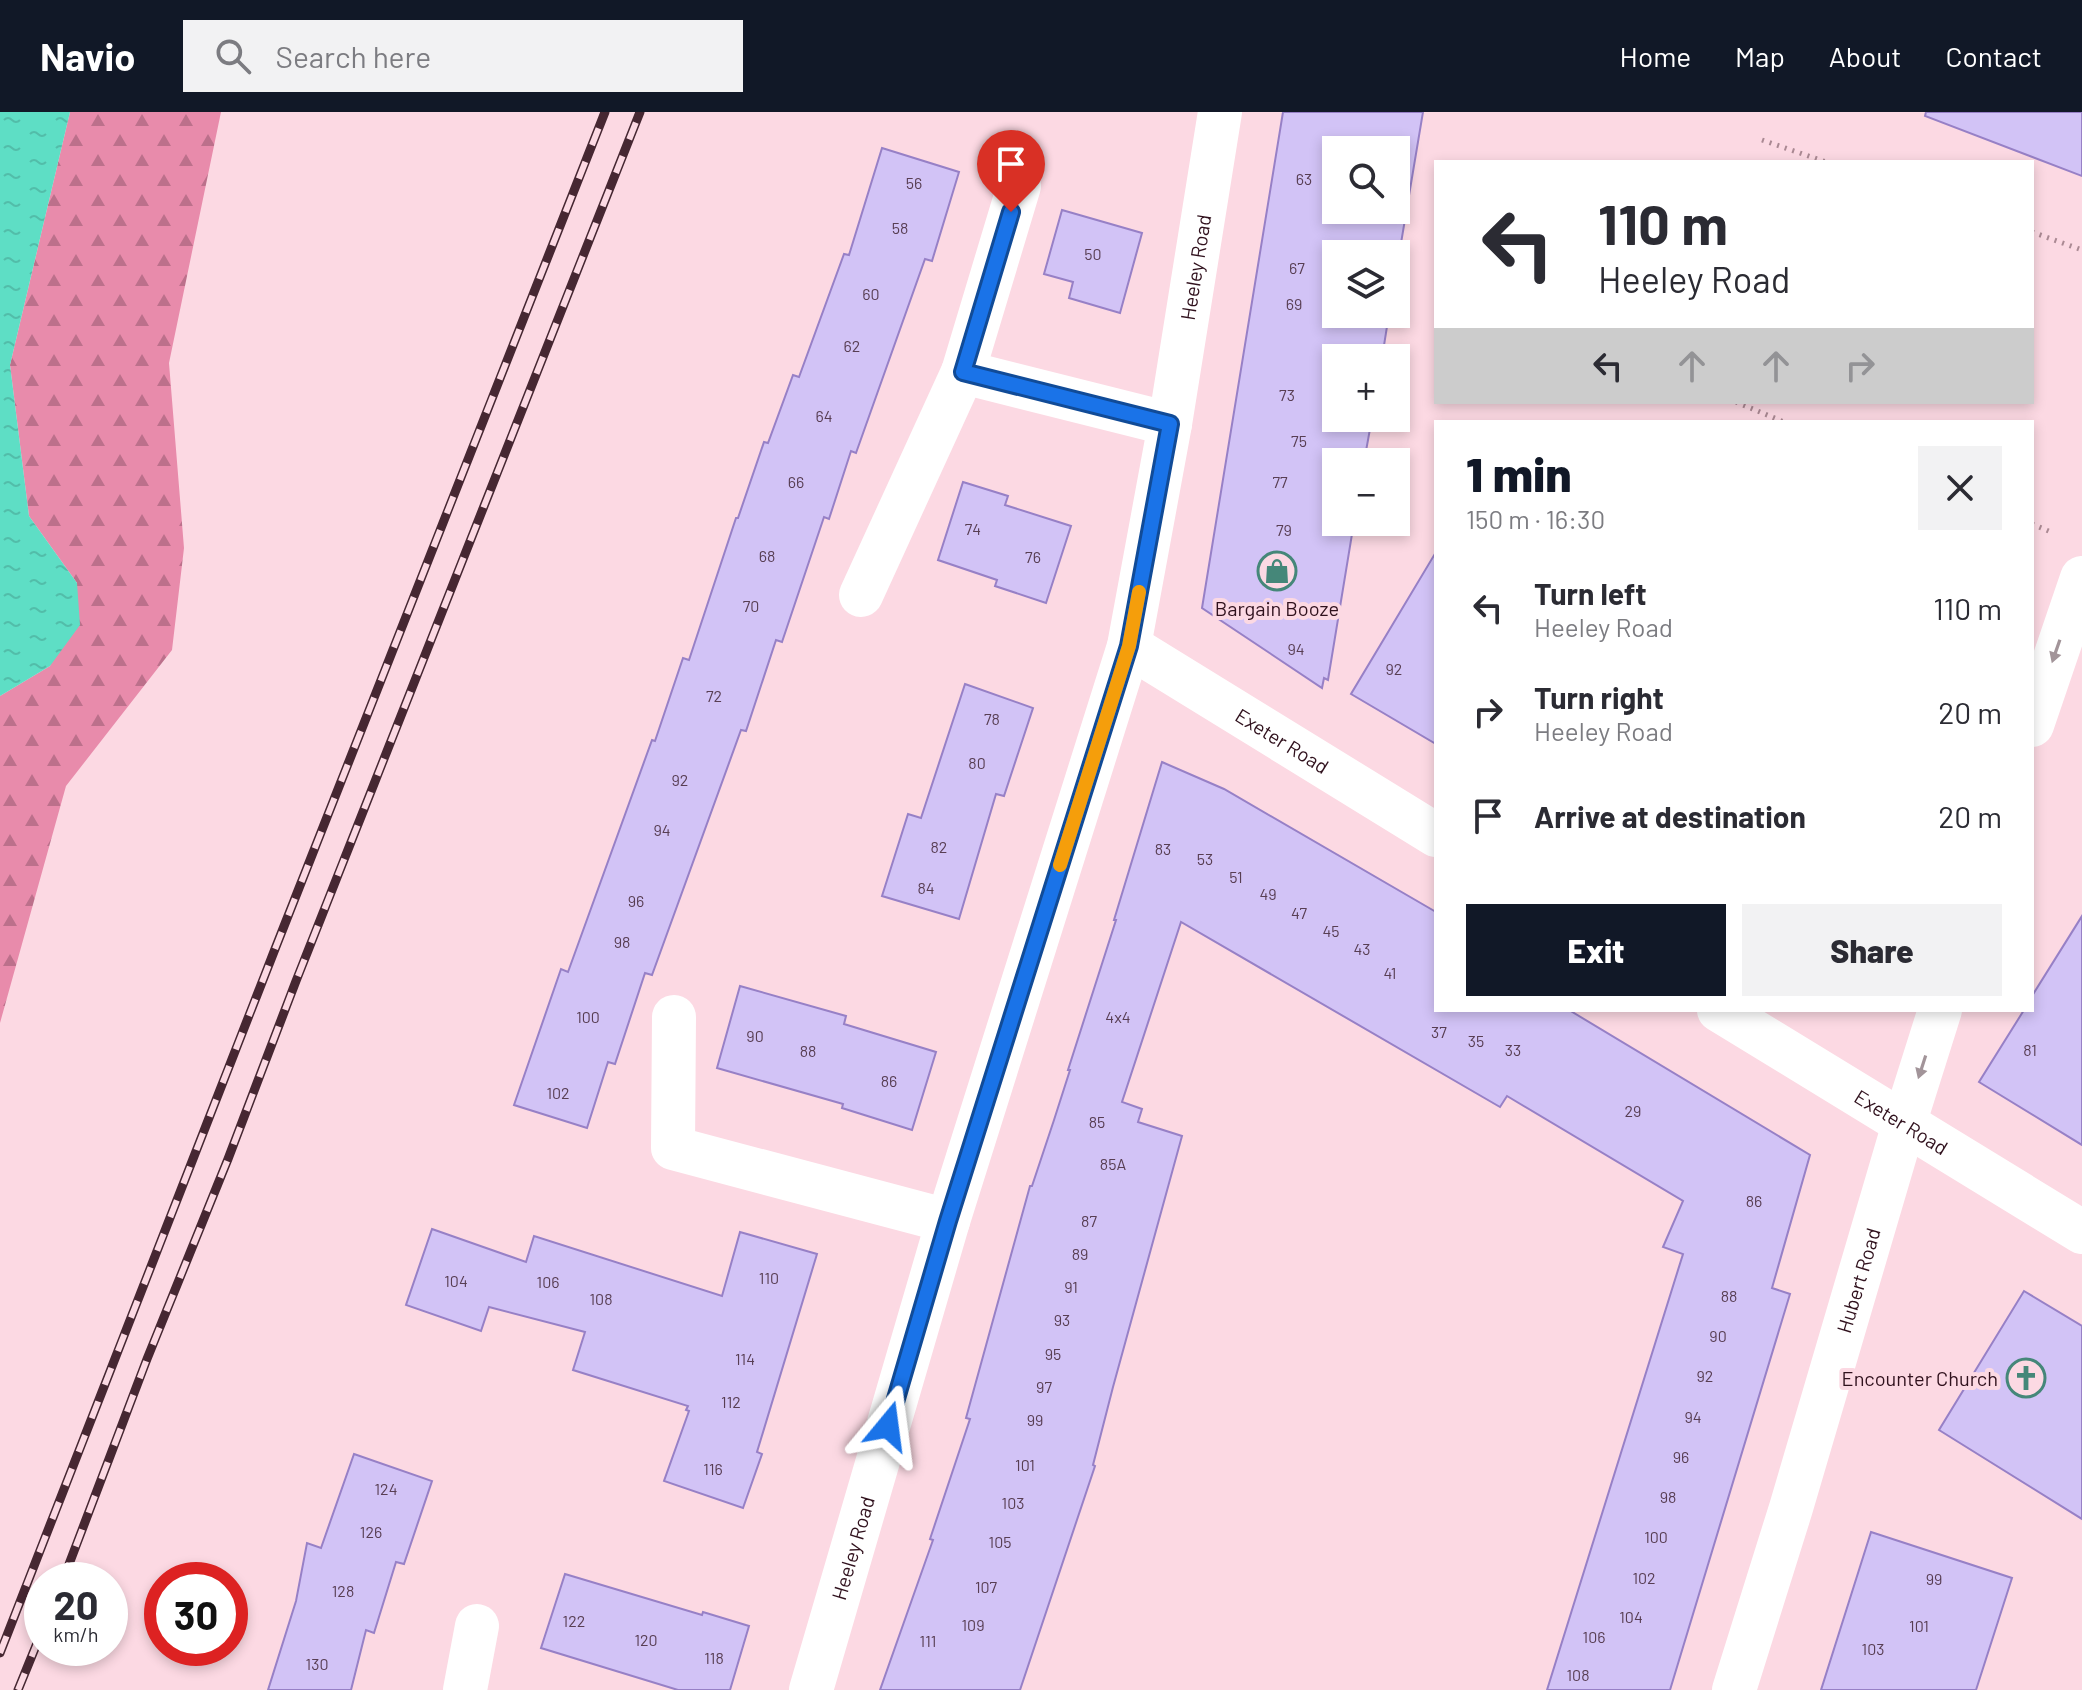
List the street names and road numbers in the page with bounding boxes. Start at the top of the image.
street label: Heeley Road [1175,212,1215,322]
street label: Exeter Road [1231,703,1333,778]
street label: Exeter Road [1851,1084,1953,1159]
street label: Hubert Road [1831,1225,1885,1336]
street label: Heeley Road [826,1493,879,1603]

